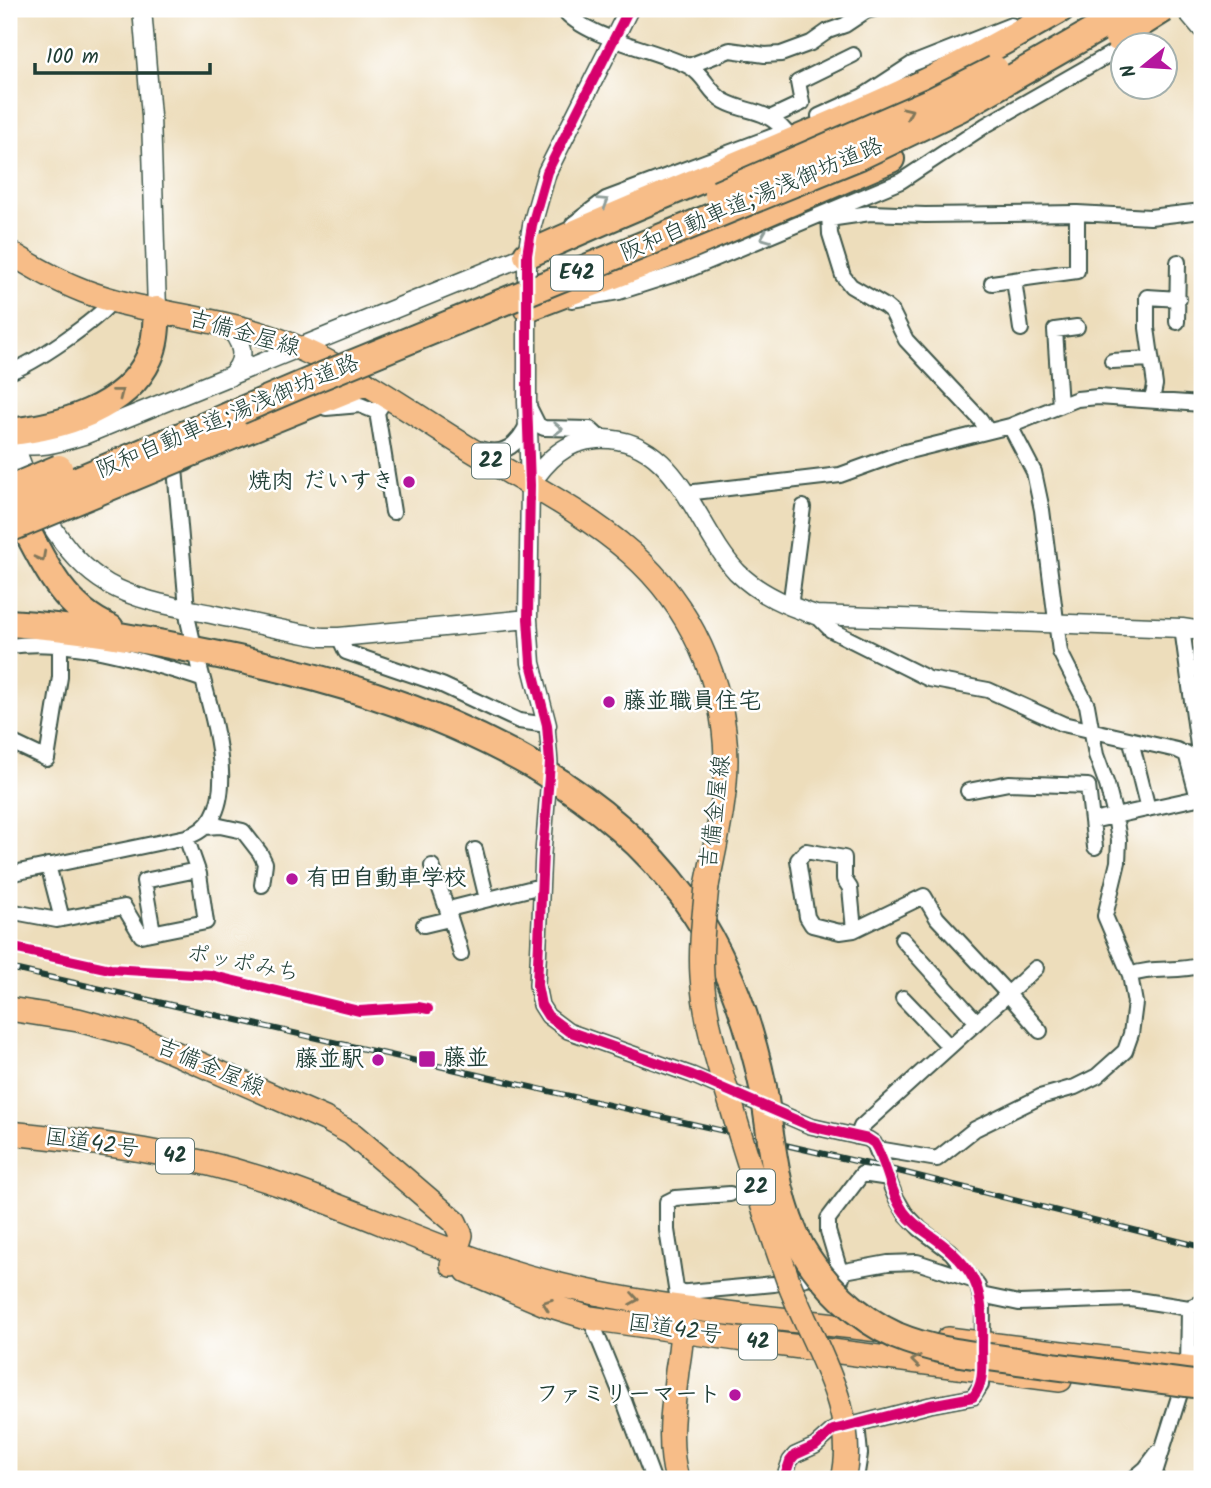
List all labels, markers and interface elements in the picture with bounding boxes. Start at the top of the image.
scale bar [35,32,210,76]
north arrow [1110,32,1180,102]
text: 100 m [46,41,99,74]
text: N [1114,60,1146,81]
one-way arrow [900,106,913,120]
street label: 阪和自動車道;湯浅御坊道路 [615,128,889,272]
one-way arrow [596,198,609,211]
one-way arrow [760,229,772,243]
road number: E42 [551,256,603,290]
street label: 吉備金屋線 [184,301,304,367]
street label: 阪和自動車道;湯浅御坊道路 [91,345,365,489]
one-way arrow [111,389,124,402]
one-way arrow [553,421,564,437]
road number: 22 [472,444,510,478]
place label: 焼肉 だいすき [248,464,395,500]
marker: 焼肉 だいすき [401,474,417,490]
one-way arrow [33,550,46,562]
place label: 藤並職員住宅 [623,684,761,720]
marker: 藤並職員住宅 [601,694,617,710]
street label: 吉備金屋線 [691,753,741,871]
place label: 有田自動車学校 [306,861,467,897]
marker: 有田自動車学校 [284,871,300,887]
street label: ポッポみち [184,935,302,993]
street label: 吉備金屋線 [150,1029,270,1107]
place label: 藤並 [443,1041,489,1077]
place label: 藤並駅 [295,1042,364,1078]
marker: 藤並 [417,1049,437,1069]
marker: 藤並駅 [370,1052,386,1068]
street label: 国道42号 [42,1120,142,1168]
road number: 42 [156,1138,194,1174]
road number: 22 [737,1170,775,1204]
one-way arrow [628,1291,640,1306]
one-way arrow [541,1298,553,1312]
street label: 国道42号 [625,1306,725,1354]
road number: 42 [739,1324,777,1360]
one-way arrow [910,1354,922,1369]
place label: ファミリーマート [536,1377,721,1413]
marker: ファミリーマート [727,1387,743,1403]

